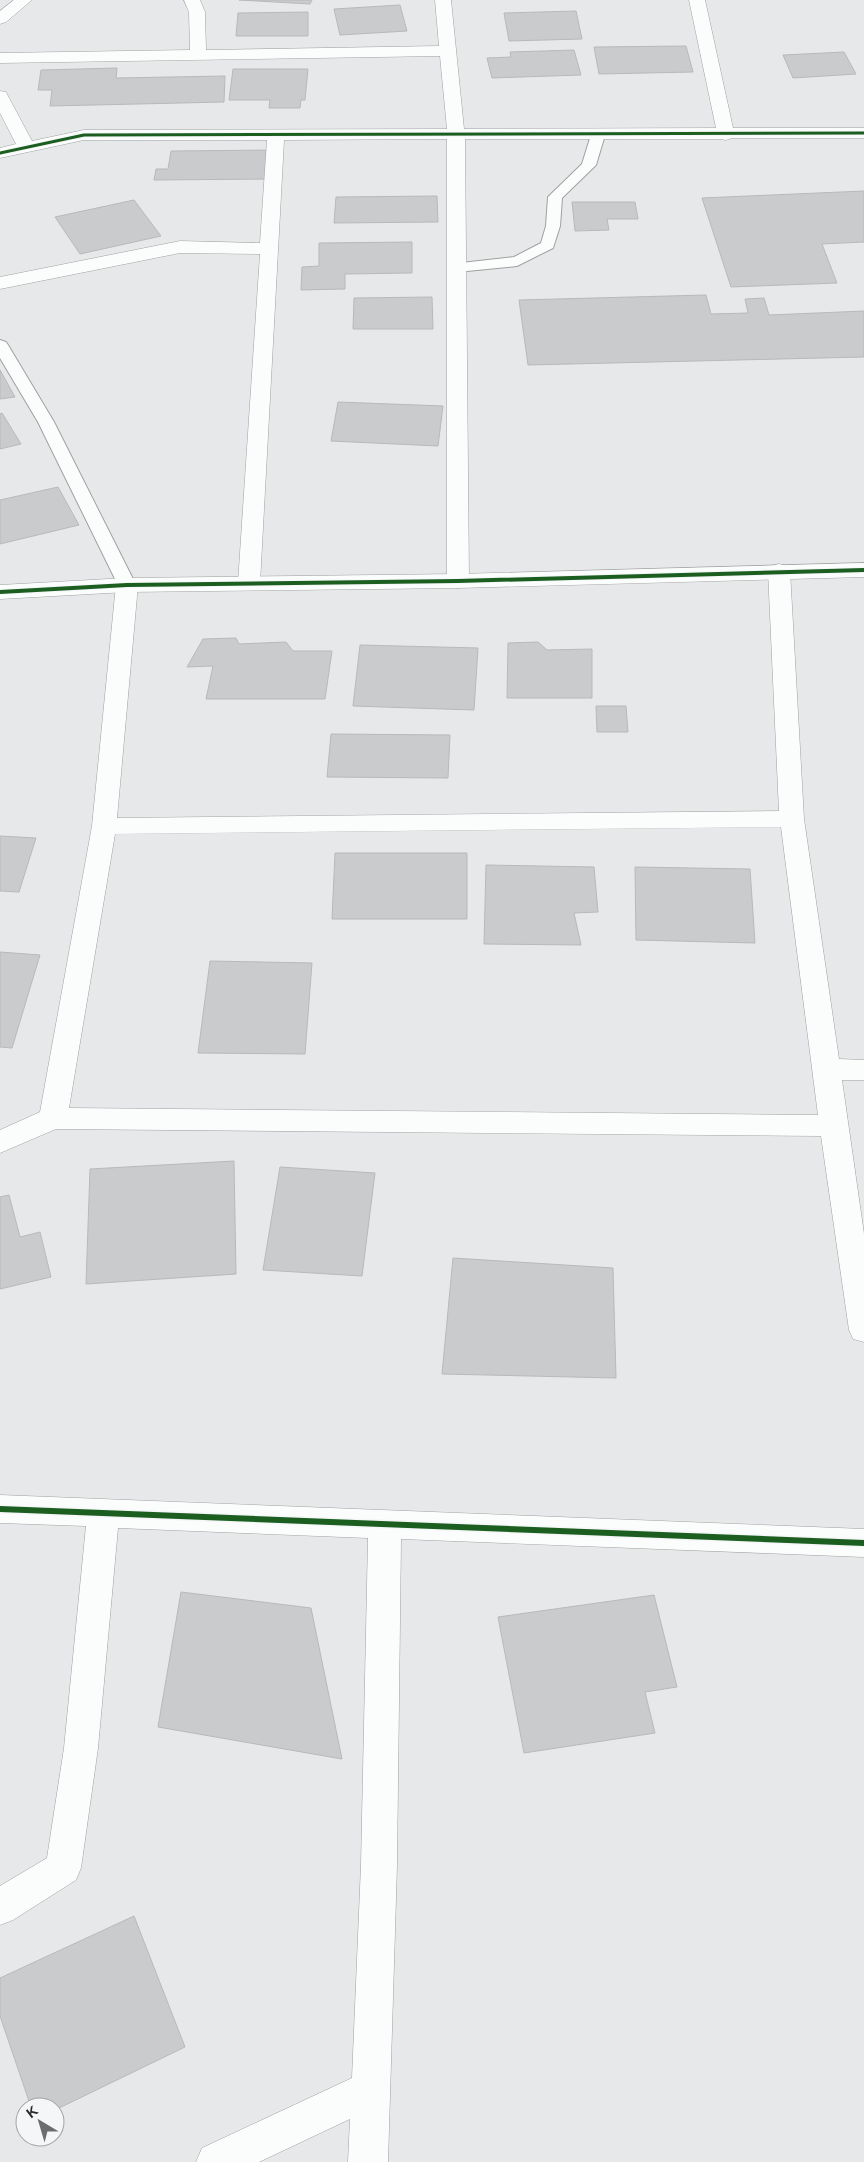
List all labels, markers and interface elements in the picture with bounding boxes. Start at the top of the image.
north arrow [15,2097,65,2147]
text: K [23,2102,41,2121]

